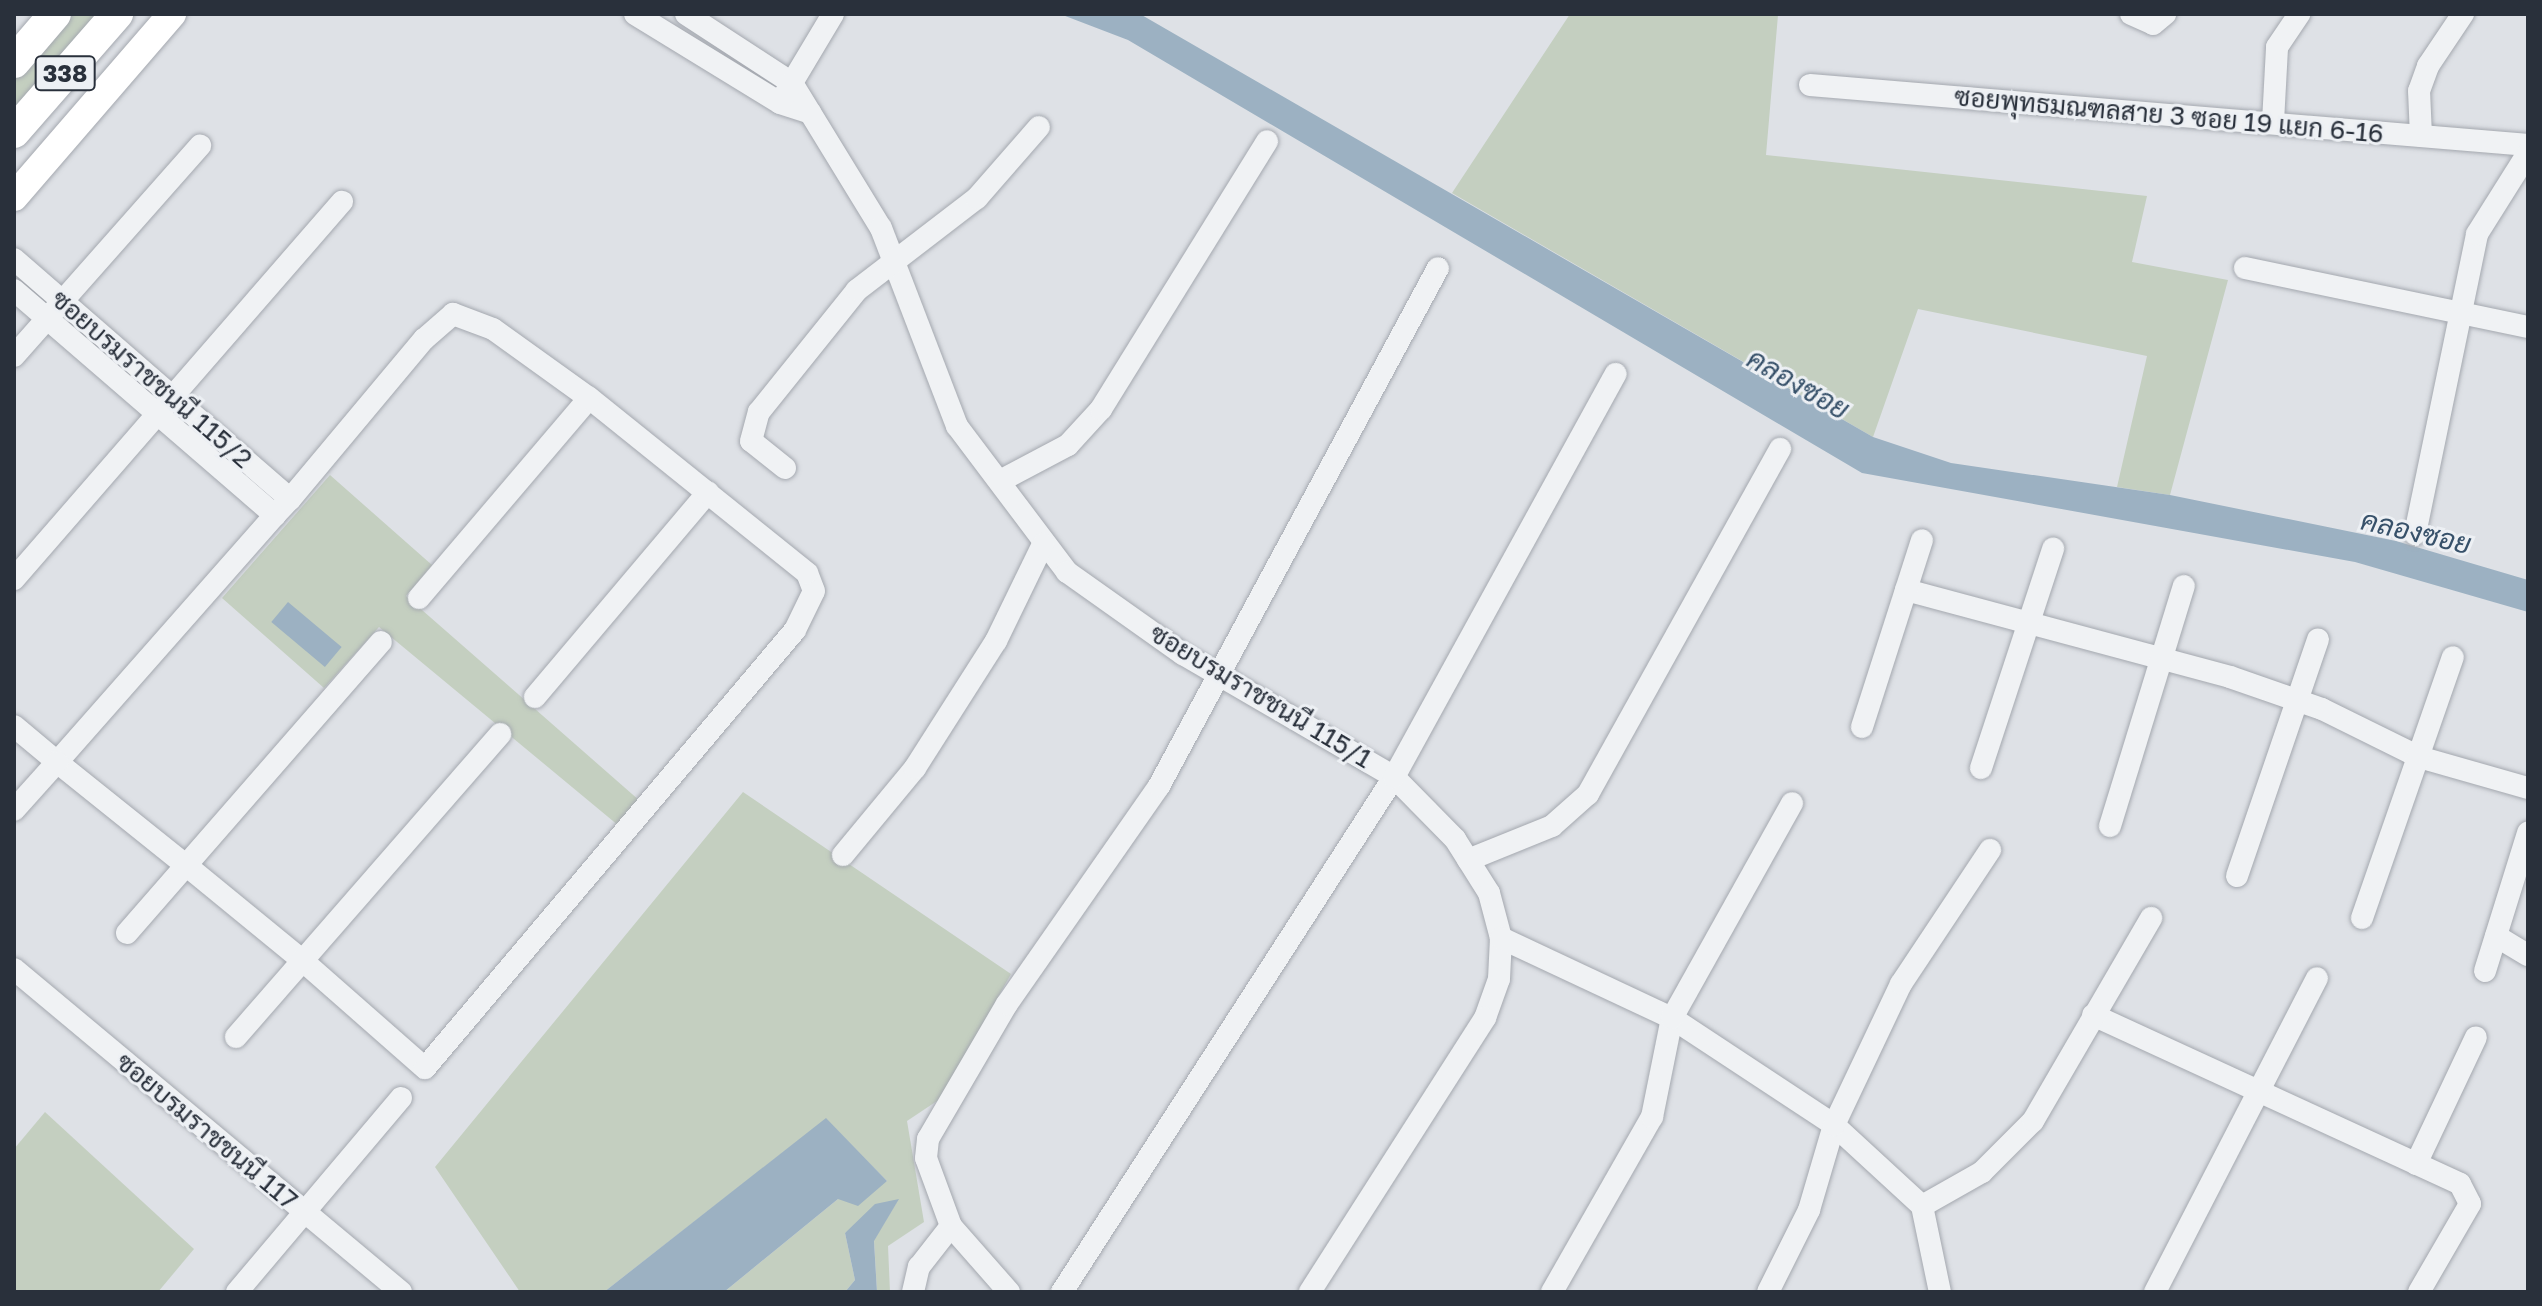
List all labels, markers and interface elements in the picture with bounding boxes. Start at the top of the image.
road number: 338 [33,53,97,93]
street label: ซอยพุทธมณฑลสาย 3 ซอย 19 แยก 6-16 [1953,81,2385,149]
street label: ซอยบรมราชชนนี 115/2 [45,283,259,475]
water label: คลองซอย [1741,341,1855,427]
water label: คลองซอย [2358,503,2474,561]
street label: ซอยบรมราชชนนี 115/1 [1144,617,1378,775]
street label: ซอยบรมราชชนนี 117 [110,1046,304,1216]

